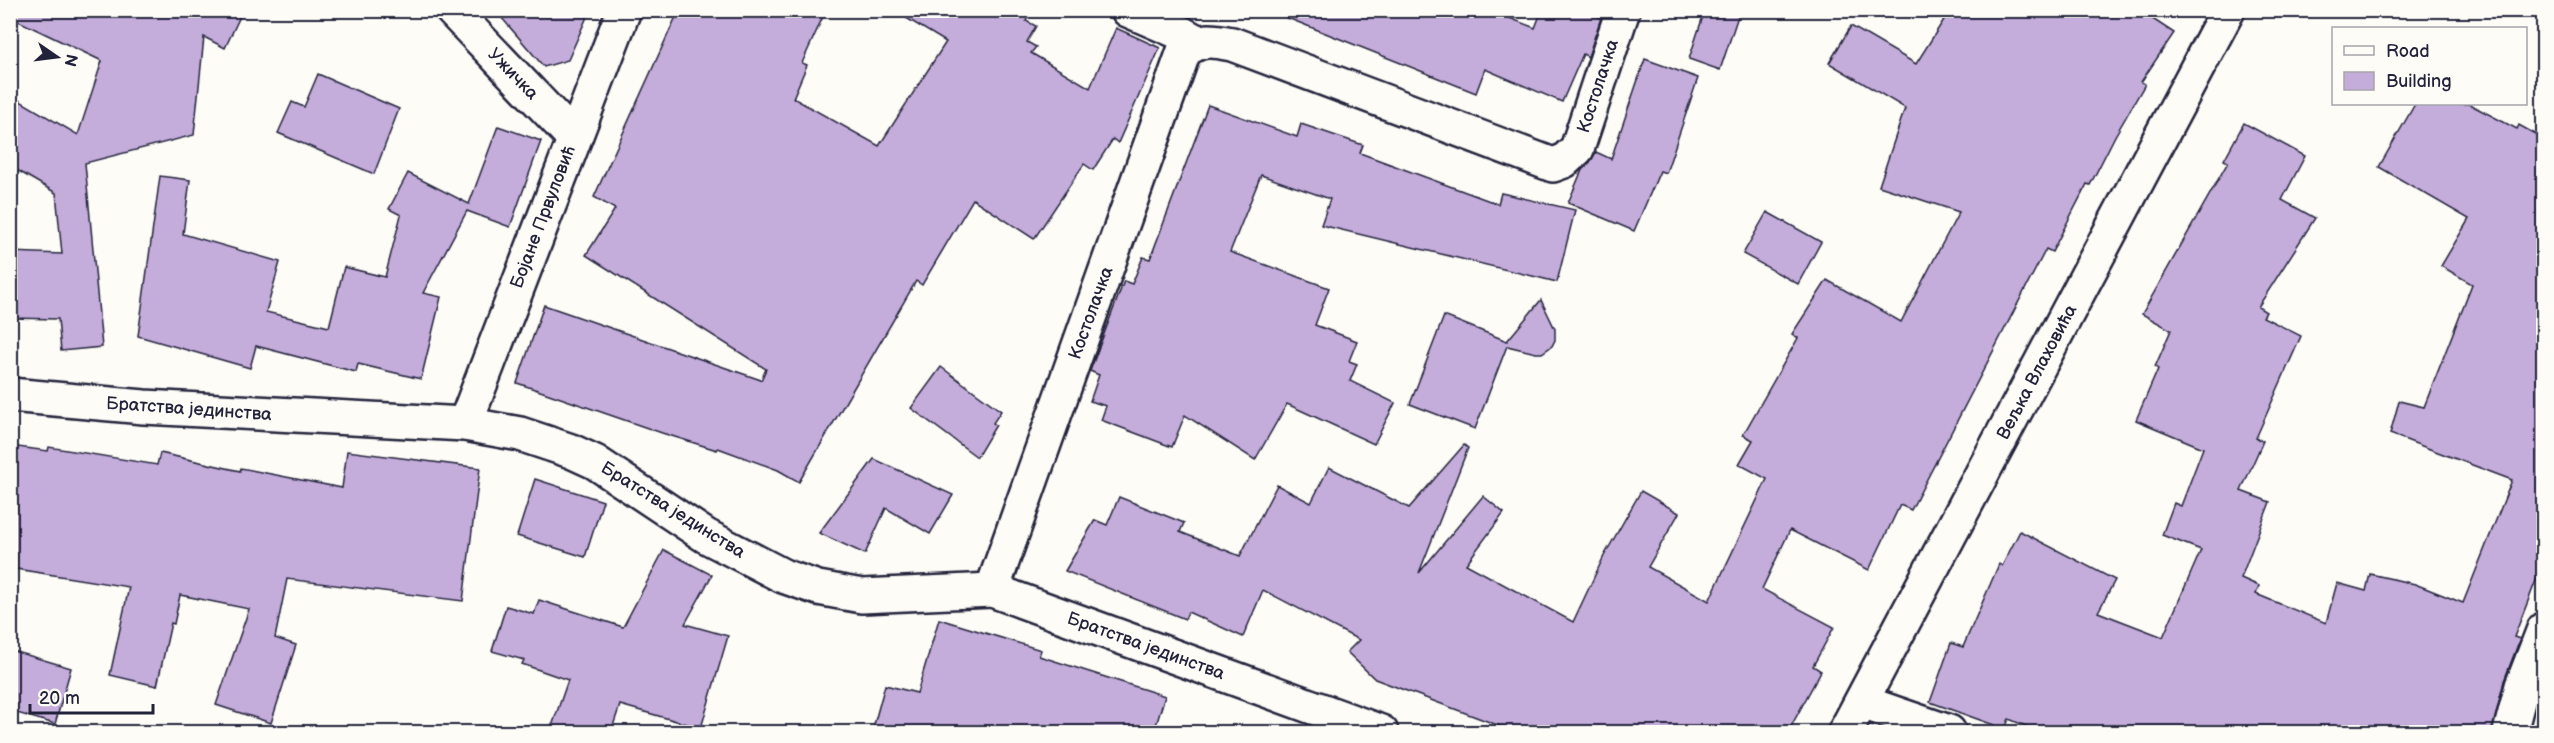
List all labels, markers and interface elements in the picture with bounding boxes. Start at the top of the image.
north arrow [27,27,87,87]
legend [2332,27,2527,105]
street label: Костолачка [1573,36,1623,135]
text: Road [2386,41,2430,62]
street label: Ужичка [483,44,543,104]
text: N [59,52,81,68]
text: Building [2386,71,2452,92]
street label: Бојане Првуловић [506,143,580,291]
street label: Костолачка [1065,263,1118,362]
street label: Вељка Влаховића [1993,301,2082,443]
street label: Братства јединства [105,393,273,425]
street label: Братства јединства [597,457,749,563]
street label: Братства јединства [1064,608,1228,684]
scale bar [30,677,153,715]
text: 20 m [39,688,80,709]

